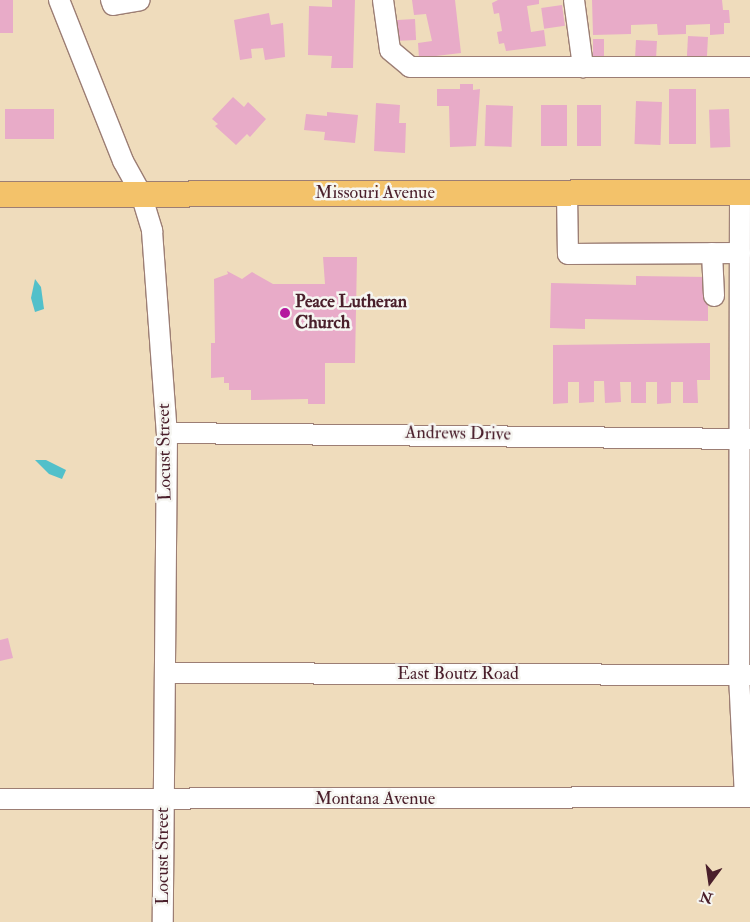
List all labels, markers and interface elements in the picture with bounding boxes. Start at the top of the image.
street label: Missouri Avenue [315,182,435,204]
place label: Peace Lutheran Church [295,292,407,334]
marker: Peace Lutheran Church [279,307,291,319]
street label: Locust Street [153,403,177,501]
street label: Andrews Drive [405,422,511,446]
street label: East Boutz Road [397,663,519,685]
street label: Montana Avenue [315,788,435,810]
street label: Locust Street [152,807,174,905]
north arrow [685,857,735,907]
text: N [698,887,714,907]

